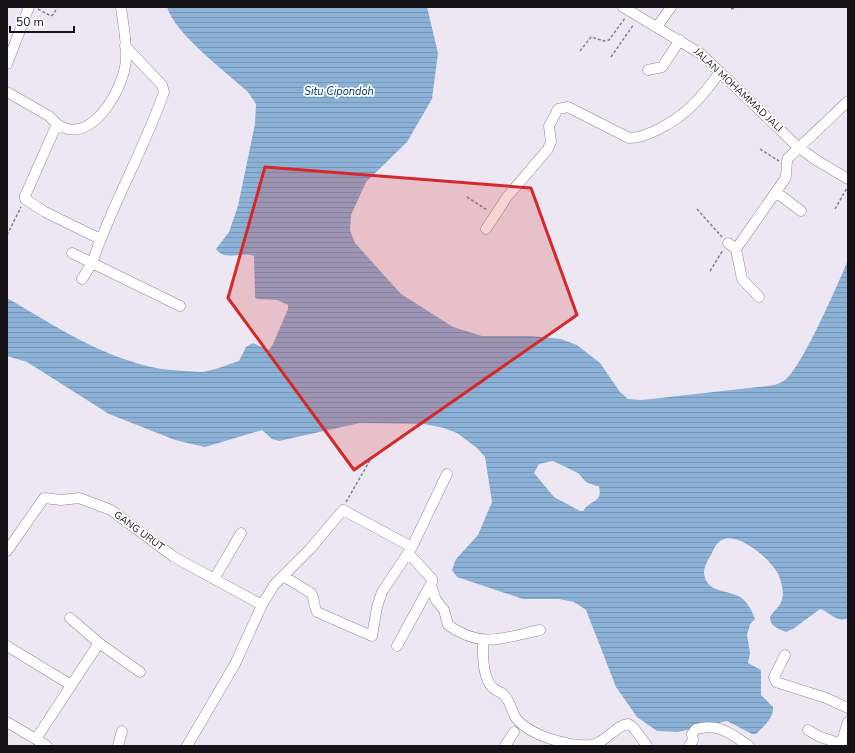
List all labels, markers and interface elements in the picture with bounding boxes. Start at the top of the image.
scale bar [10,8,74,34]
text: 50 m [16,14,44,30]
street label: JALAN MOHAMMAD JALI [690,44,786,135]
water label: Situ Cipondoh [304,84,374,99]
street label: GANG URUT [111,508,167,554]

